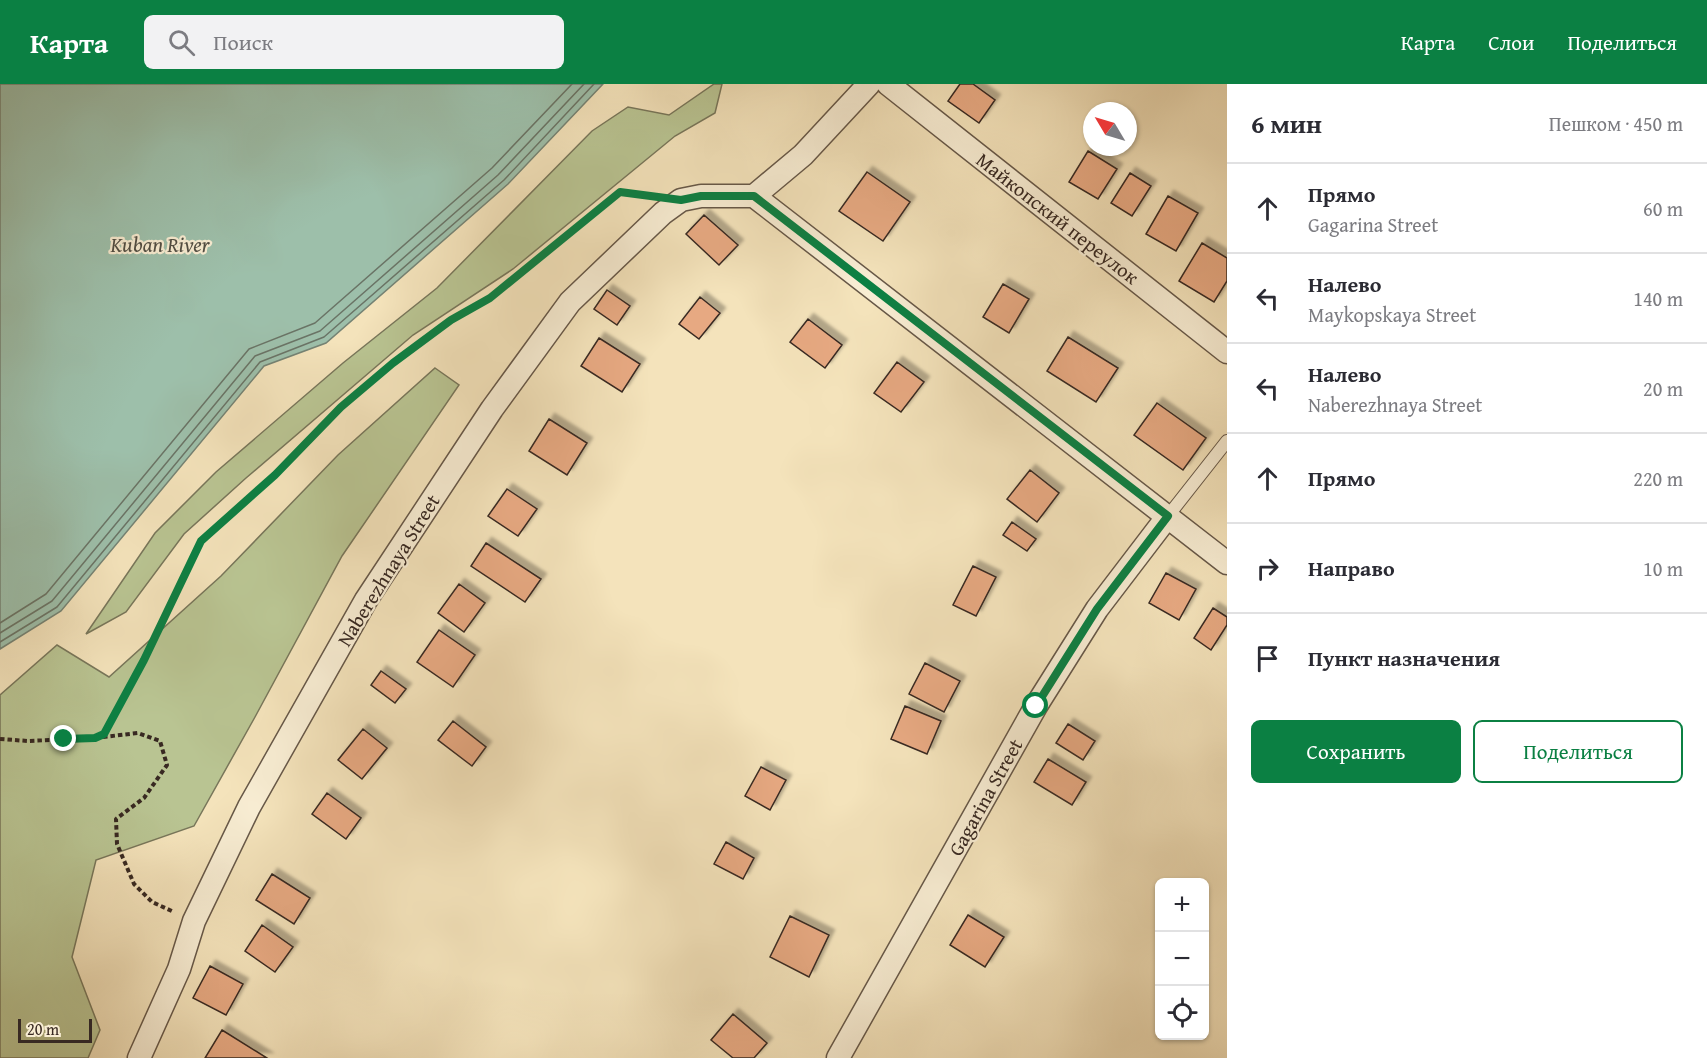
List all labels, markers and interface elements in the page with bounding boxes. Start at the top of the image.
search box [144,15,564,69]
text: Карта [30,22,108,63]
icon: search [165,26,198,59]
text: Поиск [213,26,273,58]
text: Карта [1401,27,1455,58]
text: Слои [1488,27,1534,58]
text: Поделиться [1567,27,1677,58]
north arrow [1083,102,1137,156]
text: 6 мин [1251,104,1322,143]
text: Пешком · 450 m [1549,109,1683,138]
street label: Майкопский переулок [971,145,1146,291]
text: Прямо [1308,178,1375,210]
icon: ahead [1251,192,1284,225]
text: 60 m [1643,194,1683,223]
text: Gagarina Street [1308,210,1438,239]
water label: Kuban River [109,229,211,260]
text: Налево [1308,268,1381,300]
icon: left [1251,282,1284,315]
text: 140 m [1633,284,1683,313]
text: Maykopskaya Street [1308,300,1476,329]
text: Налево [1308,358,1381,390]
icon: left [1251,372,1284,405]
text: 20 m [1643,374,1683,403]
text: Naberezhnaya Street [1308,390,1482,419]
icon: ahead [1251,462,1284,495]
text: Прямо [1308,462,1375,494]
text: 220 m [1633,464,1683,493]
street label: Naberezhnaya Street [330,488,446,652]
icon: right [1251,552,1284,585]
text: Направо [1308,552,1395,584]
text: 10 m [1643,554,1683,583]
icon: arrive [1251,642,1284,675]
text: Пункт назначения [1308,642,1500,674]
route start [1022,692,1048,718]
button: Сохранить [1251,720,1461,783]
button: Поделиться [1473,720,1683,783]
route end [50,725,76,751]
street label: Gagarina Street [941,733,1029,861]
map controls [1155,878,1209,1040]
button: + [1155,878,1209,932]
button: − [1155,932,1209,986]
button: locate [1155,986,1209,1040]
scale bar [18,1016,92,1044]
text: 20 m [27,1017,59,1041]

